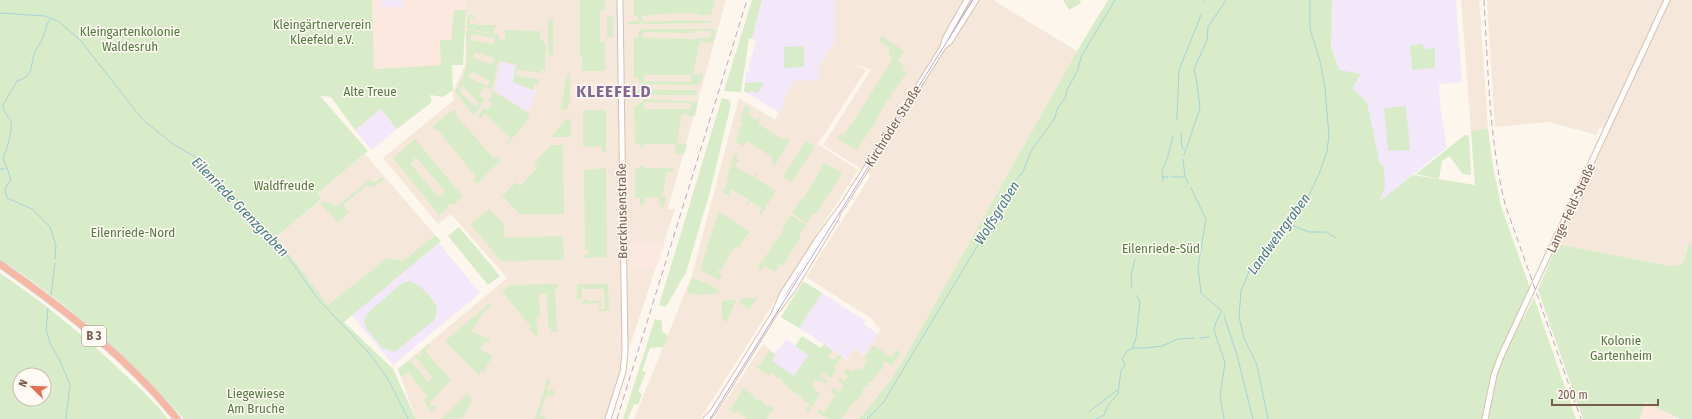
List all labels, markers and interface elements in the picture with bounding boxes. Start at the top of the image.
park label: Kleingärtnerverein Kleefeld e.V. [273,17,371,47]
park label: Kleingartenkolonie Waldesruh [80,24,180,54]
district label: KLEEFELD [576,81,652,102]
street label: Kirchröder Straße [862,82,924,170]
park label: Alte Treue [343,84,397,99]
water label: Eilenriede Grenzgraben [188,154,292,260]
street label: Lange-Feld-Straße [1544,161,1598,255]
street label: Berckhusenstraße [614,163,630,259]
park label: Waldfreude [254,178,314,193]
water label: Wolfsgraben [971,178,1023,248]
water label: Landwehrgraben [1244,190,1314,278]
park label: Eilenriede-Nord [91,225,175,240]
park label: Eilenriede-Süd [1122,241,1200,256]
road number: B 3 [82,326,106,346]
park label: Kolonie Gartenheim [1590,333,1652,363]
north arrow [12,367,52,407]
text: N [16,378,31,389]
scale bar [1552,381,1658,407]
park label: Liegewiese Am Bruche [227,386,285,416]
text: 200 m [1558,388,1588,402]

